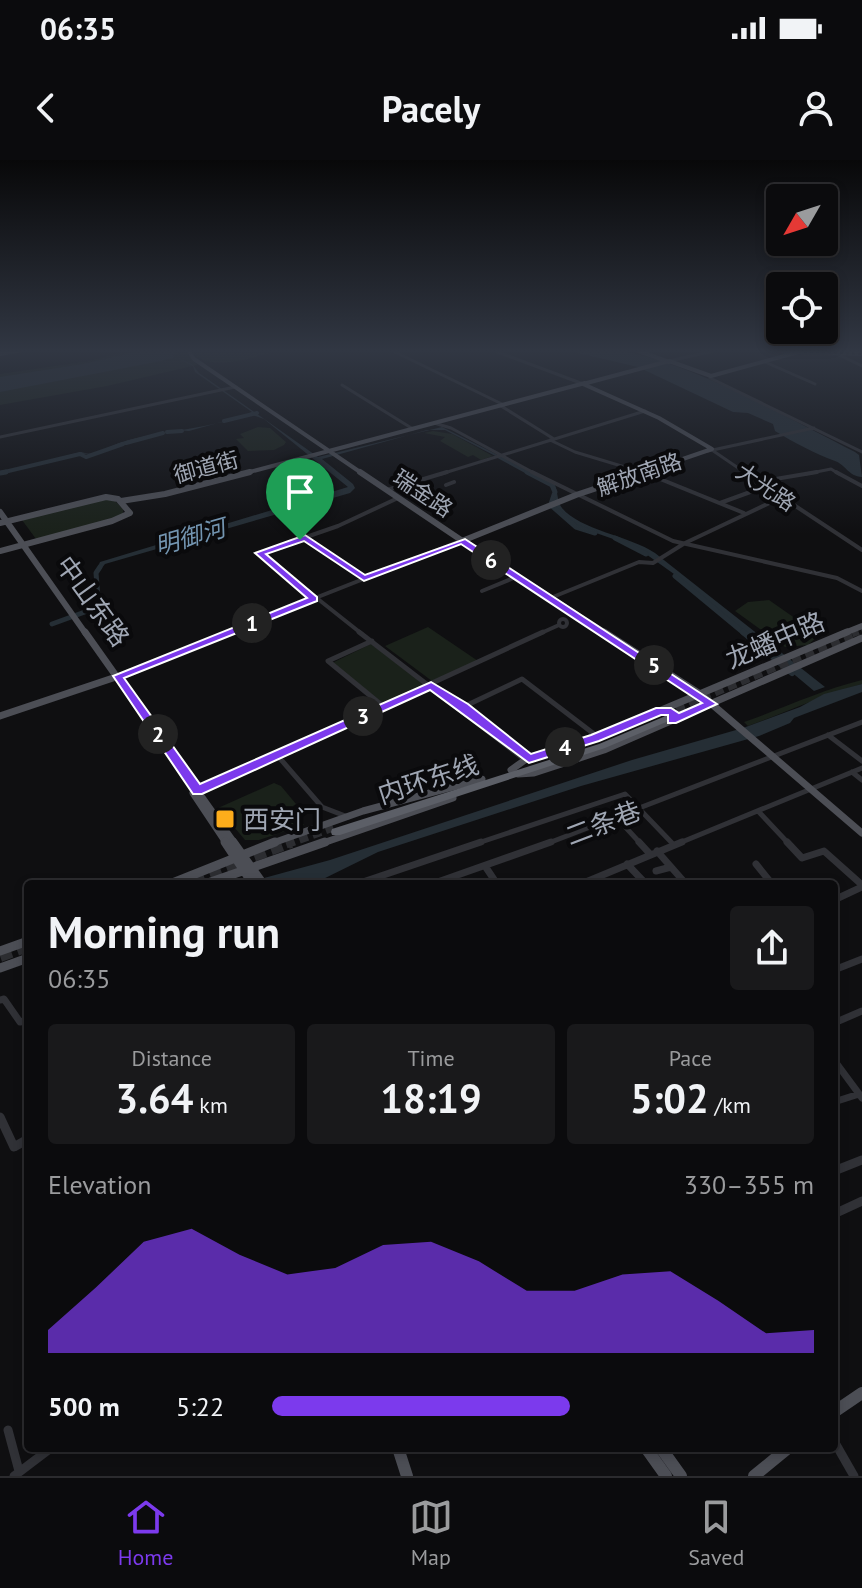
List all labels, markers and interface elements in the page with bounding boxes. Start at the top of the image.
text: 06:35 [40,9,116,48]
text: Pacely [382,85,480,132]
icon: back [24,86,68,130]
icon: person [794,86,838,130]
north arrow [766,184,838,256]
map controls [766,184,838,344]
button: locate [766,272,838,344]
street label: 御道街 [170,445,242,489]
street label: 解放南路 [593,446,685,502]
street label: 大光路 [731,457,801,517]
pin [266,458,334,540]
street label: 瑞金路 [388,463,458,523]
icon: arrive [278,470,322,514]
water label: 明御河 [151,511,233,562]
pin: 6 [471,540,511,580]
text: 6 [485,546,497,574]
street label: 中山东路 [49,549,137,653]
pin: 1 [232,603,272,643]
street label: 龙蟠中路 [721,604,829,676]
text: 1 [246,609,258,637]
pin: 5 [634,645,674,685]
text: 5 [648,651,660,679]
pin: 3 [343,696,383,736]
text: 3 [357,702,369,730]
pin: 2 [138,714,178,754]
text: 2 [152,720,164,748]
pin: 4 [545,727,585,767]
text: 4 [559,733,571,761]
street label: 内环东线 [373,747,483,811]
street label: 二条巷 [561,794,645,852]
place label: 西安门 [243,803,321,836]
marker: 西安门 [214,808,236,830]
text: Morning run [48,903,280,960]
button: share [730,906,814,990]
text: 06:35 [48,962,110,995]
text: Distance [131,1044,212,1072]
text: Time [407,1044,455,1072]
text: Pace [669,1044,712,1072]
text: 3.64 [116,1072,193,1124]
text: 18:19 [380,1072,482,1124]
text: 5:02 [630,1072,709,1124]
text: km [193,1091,228,1119]
text: /km [709,1091,751,1119]
text: Elevation [48,1168,152,1201]
text: 330–355 m [684,1168,814,1201]
text: 500 m [48,1390,120,1423]
text: 5:22 [176,1390,224,1423]
tab: Home [118,1495,173,1571]
tab: Map [409,1495,453,1571]
tab: Saved [688,1495,744,1571]

